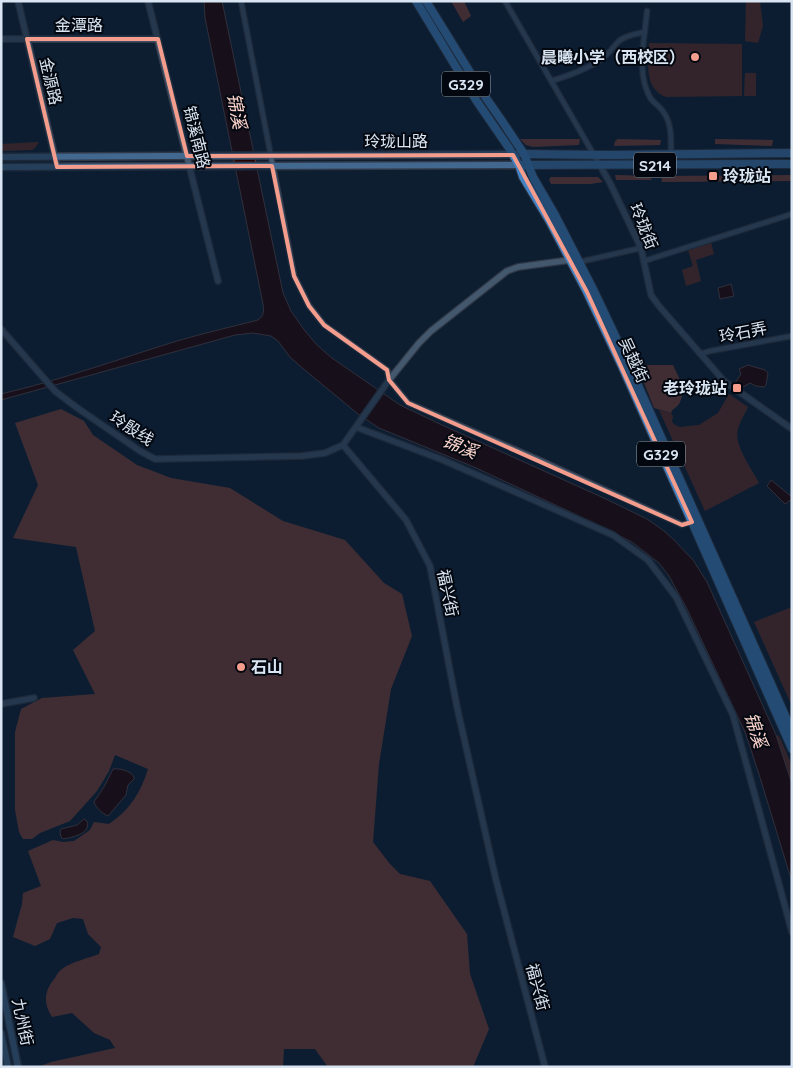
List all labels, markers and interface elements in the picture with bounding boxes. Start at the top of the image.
street label: 金潭路 [55,15,103,35]
place label: 晨曦小学（西校区） [541,47,685,67]
marker: 晨曦小学（西校区） [689,51,701,63]
street label: 金源路 [36,55,66,107]
road number: G329 [442,72,490,96]
water label: 锦溪 [222,91,252,133]
street label: 锦溪南路 [180,104,214,170]
street label: 玲珑山路 [364,131,428,151]
road number: S214 [634,152,676,178]
place label: 玲珑站 [723,166,771,186]
marker: 玲珑站 [707,170,719,182]
street label: 玲珑街 [626,200,662,252]
street label: 玲石弄 [718,318,768,346]
street label: 吴越街 [615,334,653,386]
place label: 老玲珑站 [663,378,727,398]
marker: 老玲珑站 [731,382,743,394]
street label: 玲殷线 [106,407,158,449]
water label: 锦溪 [439,429,483,464]
road number: G329 [637,442,685,466]
street label: 福兴街 [433,567,463,619]
place label: 石山 [251,657,283,677]
marker: 石山 [235,661,247,673]
water label: 锦溪 [740,709,773,753]
street label: 福兴街 [522,961,554,1013]
street label: 九州街 [8,996,38,1048]

